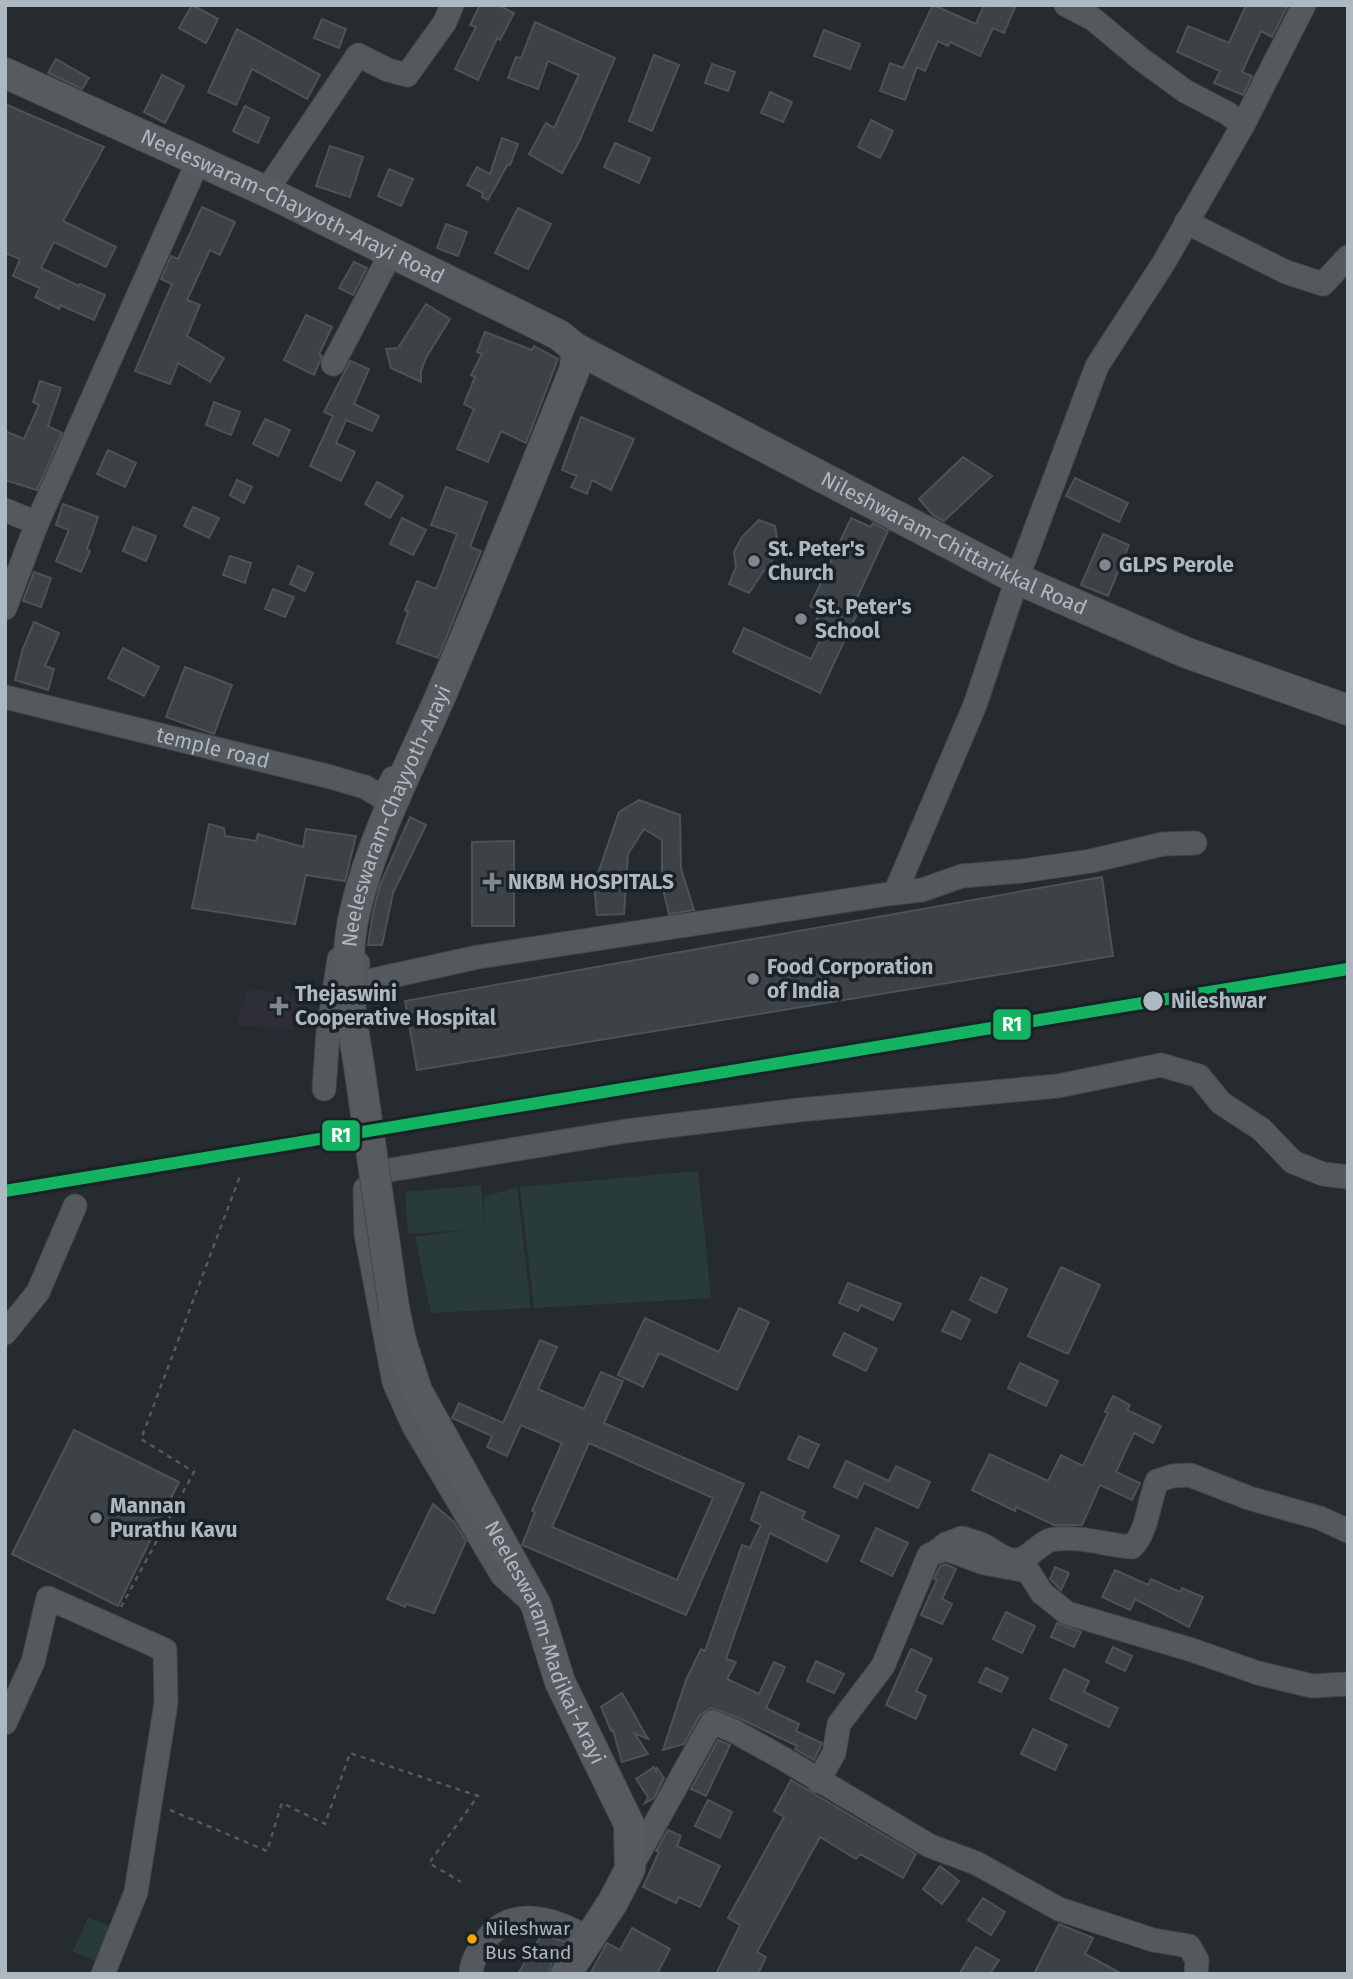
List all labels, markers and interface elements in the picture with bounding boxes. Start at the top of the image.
street label: Neeleswaram-Chayyoth-Arayi Road [137,123,449,290]
street label: Nileshwaram-Chittarikkal Road [816,466,1091,621]
place label: St. Peter's Church [768,536,865,586]
place label: GLPS Perole [1119,552,1234,578]
marker: St. Peter's Church [746,553,762,569]
marker: GLPS Perole [1097,557,1113,573]
place label: St. Peter's School [815,594,912,644]
marker: St. Peter's School [793,611,809,627]
street label: Neeleswaram-Chayyoth-Arayi [336,681,457,948]
street label: temple road [153,722,272,774]
place label: NKBM HOSPITALS [508,869,674,895]
marker: NKBM HOSPITALS [482,872,502,892]
place label: Food Corporation of India [767,954,933,1004]
marker: Food Corporation of India [745,971,761,987]
place label: Thejaswini Cooperative Hospital [295,981,497,1031]
place label: Nileshwar [1171,988,1267,1014]
marker: Nileshwar [1141,989,1165,1013]
marker: Thejaswini Cooperative Hospital [269,996,289,1016]
line badge: R1 [992,1008,1032,1041]
text: R1 [1002,1013,1022,1036]
line badge: R1 [321,1119,361,1152]
text: R1 [331,1124,351,1147]
place label: Mannan Purathu Kavu [110,1493,238,1543]
marker: Mannan Purathu Kavu [88,1510,104,1526]
street label: Neeleswaram-Madikai-Arayi [479,1516,611,1768]
place label: Nileshwar Bus Stand [485,1917,571,1964]
marker: Nileshwar Bus Stand [465,1932,479,1946]

